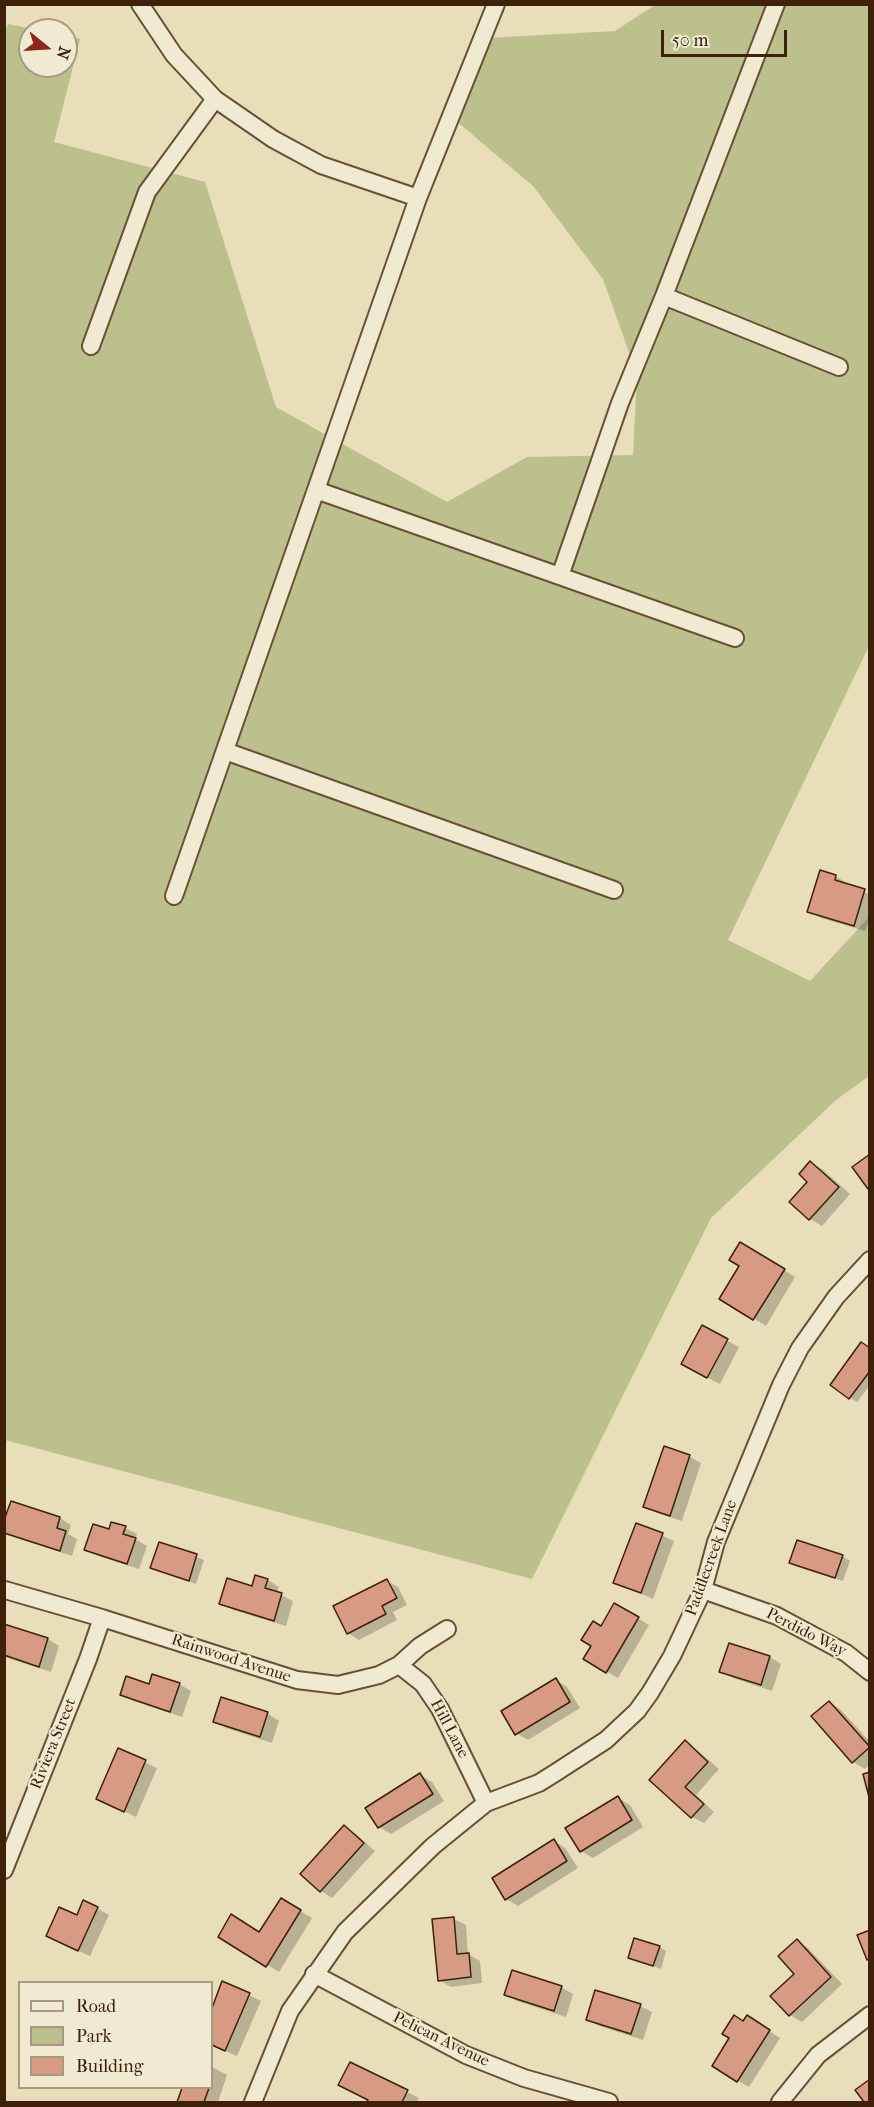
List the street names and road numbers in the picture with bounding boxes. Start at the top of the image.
street label: Paddlecreek Lane [682,1497,742,1619]
street label: Perdido Way [763,1605,849,1661]
street label: Rainwood Avenue [169,1631,293,1687]
street label: Riviera Street [27,1696,81,1792]
street label: Hill Lane [426,1696,472,1762]
street label: Pelican Avenue [390,2008,492,2072]

